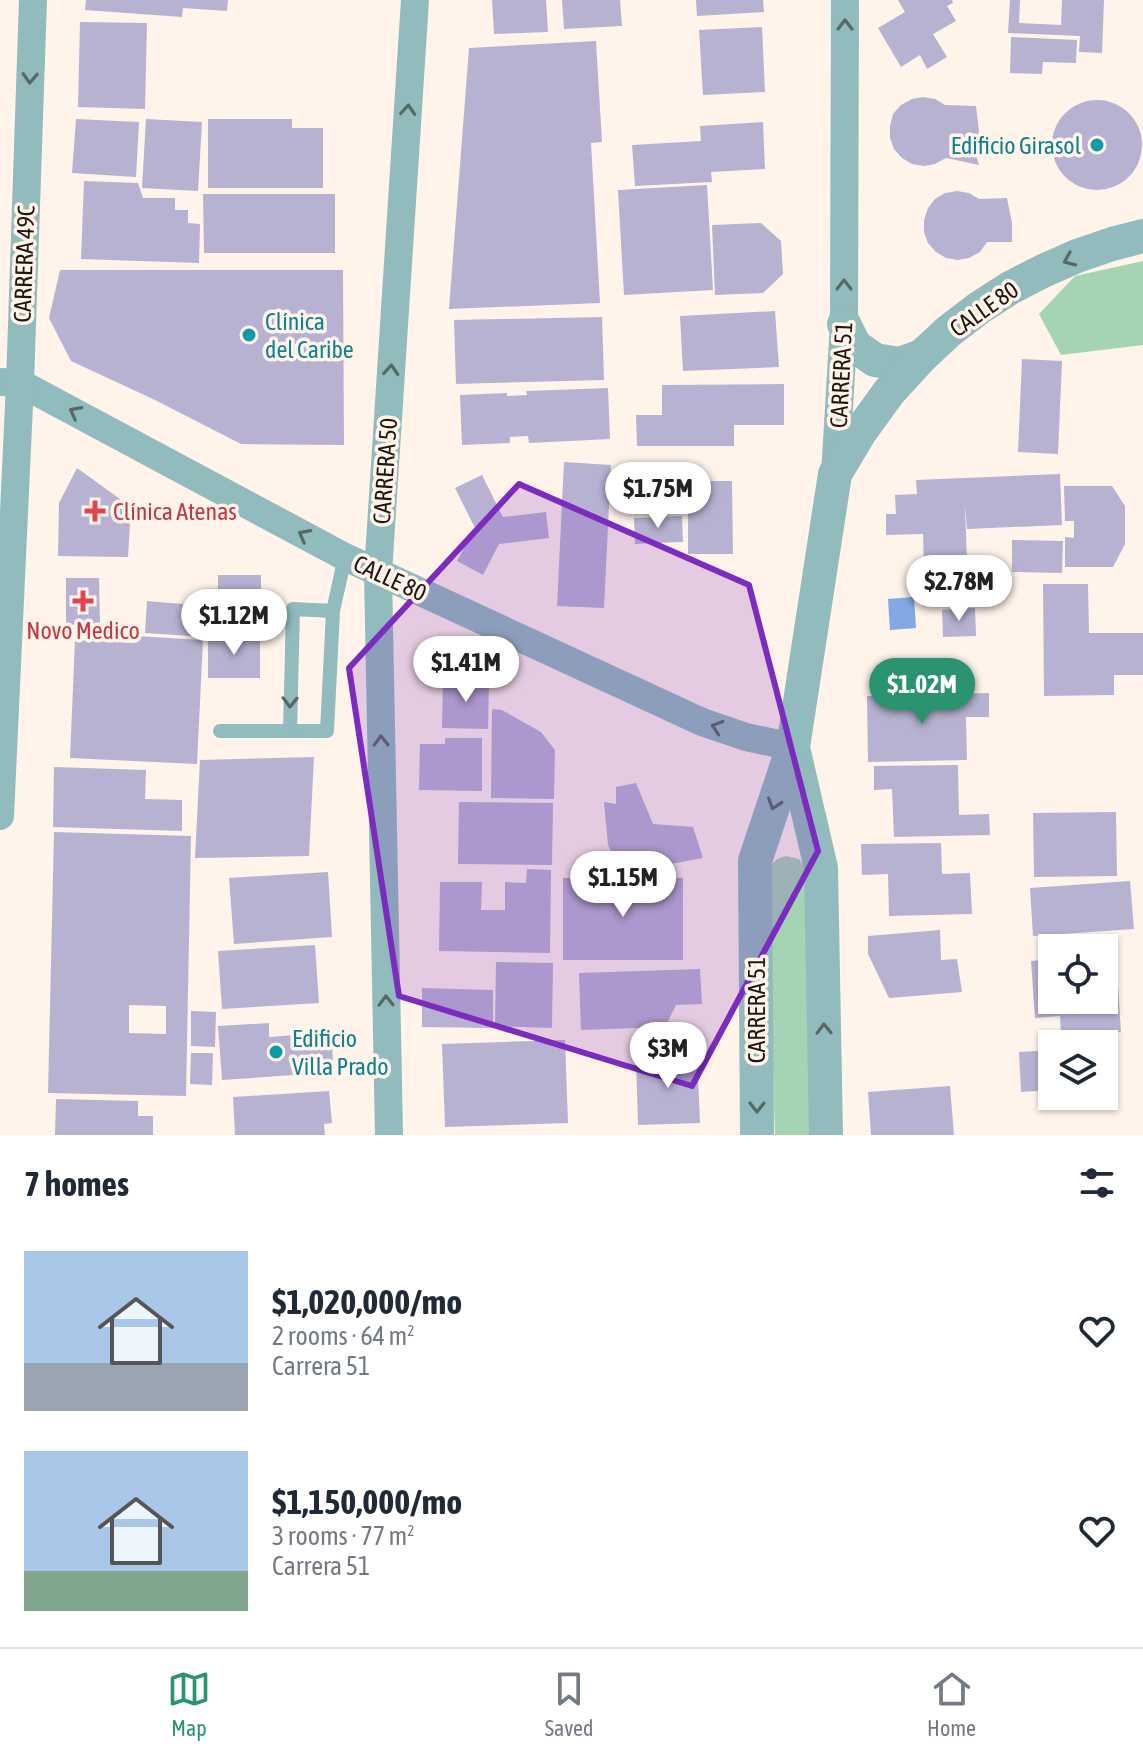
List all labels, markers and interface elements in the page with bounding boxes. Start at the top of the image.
one-way arrow [836,18,854,31]
one-way arrow [21,72,38,85]
one-way arrow [399,103,416,116]
place label: Edificio Girasol [951,132,1082,159]
marker: Edificio Girasol [1088,136,1106,154]
street label: CARRERA 49C [8,205,40,323]
one-way arrow [1063,250,1077,266]
street label: CALLE 80 [945,276,1023,342]
one-way arrow [835,278,853,291]
place label: Clínica del Caribe [265,308,354,363]
street label: CARRERA 51 [825,321,857,429]
marker: Clínica del Caribe [240,326,258,344]
one-way arrow [382,363,399,376]
one-way arrow [68,407,83,422]
street label: CARRERA 50 [368,417,402,525]
pin: $1.75M [593,462,723,530]
text: $1.75M [623,473,693,503]
place label: Clínica Atenas [113,498,237,525]
marker: Clínica Atenas [84,500,106,522]
one-way arrow [298,529,313,545]
street label: CALLE 80 [349,549,431,607]
pin: $2.78M [894,555,1024,623]
text: $2.78M [924,566,994,596]
pin: $1.12M [169,589,299,657]
marker: Novo Medico [72,590,94,612]
text: $1.12M [199,600,269,630]
place label: Novo Medico [26,617,140,644]
pin: $1.41M [401,636,531,704]
text: $1.41M [431,647,501,677]
pin: $1.02M [857,658,987,726]
text: $1.02M [887,669,957,699]
one-way arrow [282,696,299,709]
one-way arrow [711,720,725,736]
one-way arrow [373,734,390,747]
one-way arrow [767,797,783,810]
pin: $1.15M [558,851,688,919]
text: $1.15M [588,862,658,892]
map controls [1038,934,1118,1110]
button: locate [1038,934,1118,1014]
street label: CARRERA 51 [743,957,770,1063]
one-way arrow [378,994,395,1007]
pin: $3M [629,1022,707,1090]
one-way arrow [815,1022,833,1035]
place label: Edificio Villa Prado [292,1025,389,1080]
button: layers [1038,1030,1118,1110]
text: $3M [648,1033,688,1063]
marker: Edificio Villa Prado [267,1043,285,1061]
one-way arrow [748,1101,765,1114]
icon: filters [1075,1161,1119,1205]
text: 7 homes [24,1164,129,1203]
text: $1,020,000/mo [272,1282,462,1321]
icon: home [88,1283,184,1379]
icon: heart [1075,1309,1119,1353]
text: 2 rooms · 64 m² [272,1321,414,1351]
text: Carrera 51 [272,1351,370,1381]
text: $1,150,000/mo [272,1482,462,1521]
icon: home [88,1483,184,1579]
icon: heart [1075,1509,1119,1553]
text: 3 rooms · 77 m² [272,1521,414,1551]
text: Carrera 51 [272,1551,370,1581]
tab: Map [167,1667,211,1741]
tab: Saved [545,1667,593,1741]
tab: Home [927,1667,976,1741]

